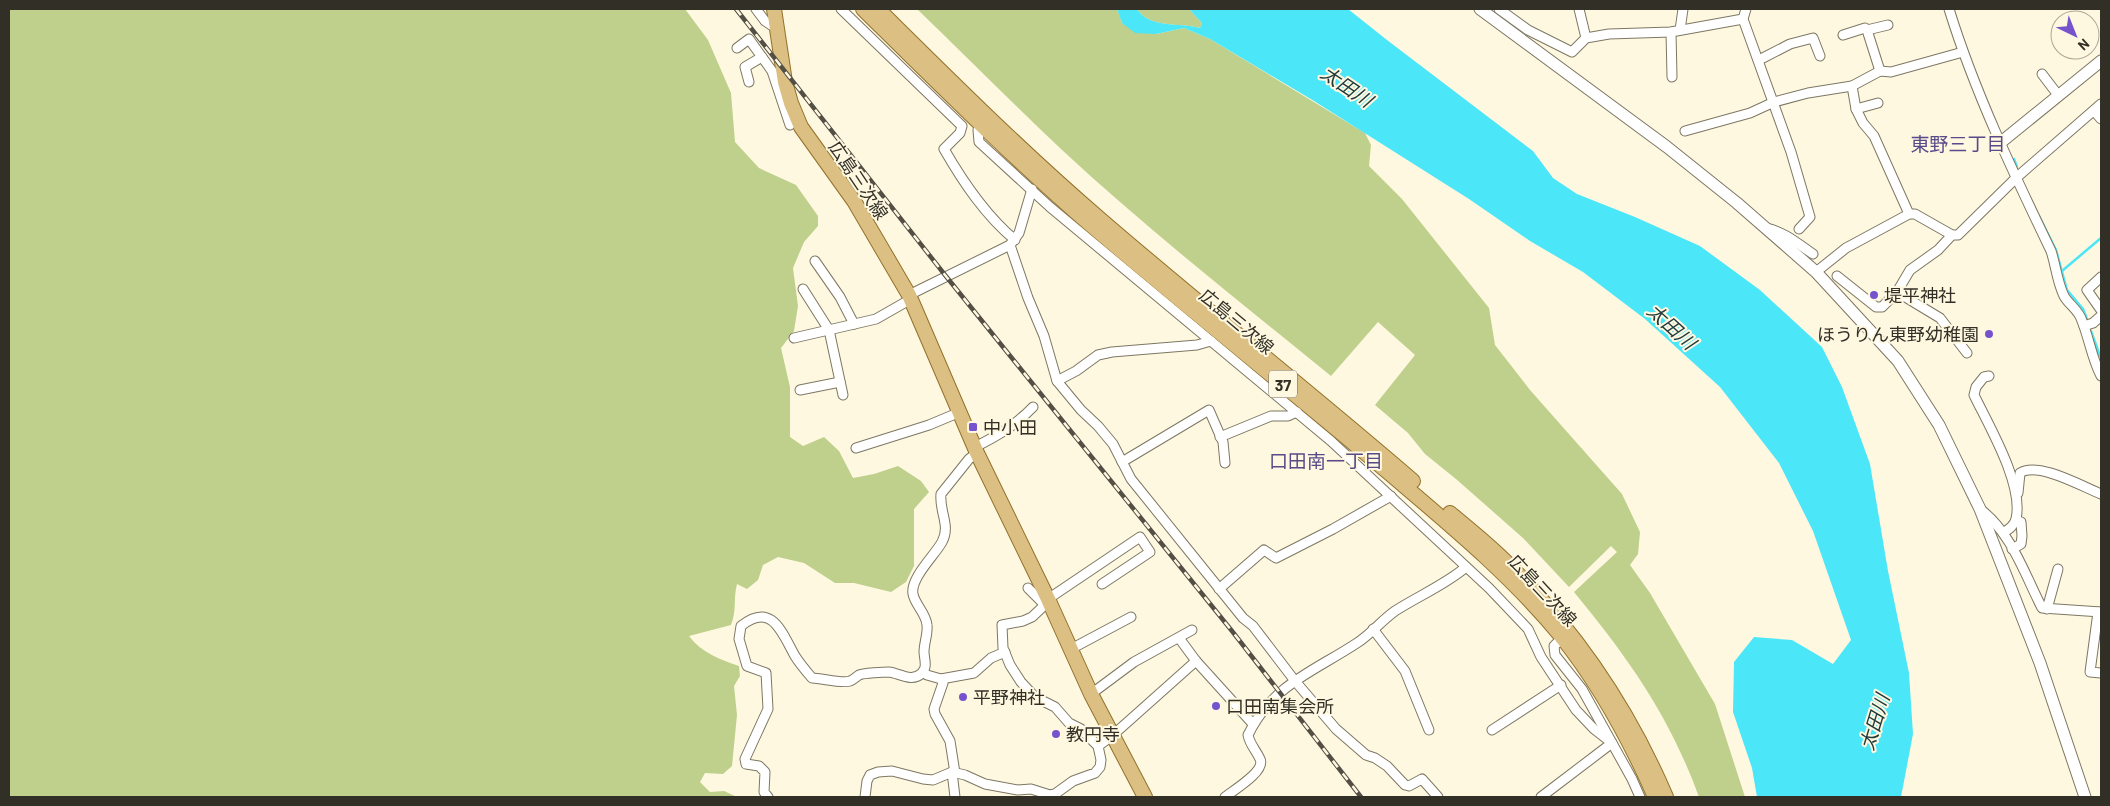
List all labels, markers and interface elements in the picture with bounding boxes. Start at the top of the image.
north arrow [2050,10,2100,60]
text: N [2075,35,2093,54]
water label: 太田川 [1317,61,1379,113]
district label: 東野三丁目 [1910,132,2006,155]
street label: 広島三次線 [825,137,893,223]
street label: 広島三次線 [1195,284,1279,358]
place label: 堤平神社 [1884,284,1956,306]
marker: 堤平神社 [1868,289,1880,301]
water label: 太田川 [1643,298,1702,355]
place label: ほうりん東野幼稚園 [1817,323,1979,345]
marker: ほうりん東野幼稚園 [1983,328,1995,340]
road number: 37 [1269,370,1297,398]
place label: 中小田 [983,416,1037,438]
marker: 中小田 [967,421,979,433]
district label: 口田南一丁目 [1269,449,1383,472]
street label: 広島三次線 [1504,550,1582,630]
place label: 平野神社 [973,686,1045,708]
water label: 太田川 [1855,689,1894,753]
marker: 平野神社 [957,691,969,703]
place label: 口田南集会所 [1226,695,1334,717]
marker: 口田南集会所 [1210,700,1222,712]
place label: 教円寺 [1066,723,1120,745]
marker: 教円寺 [1050,728,1062,740]

